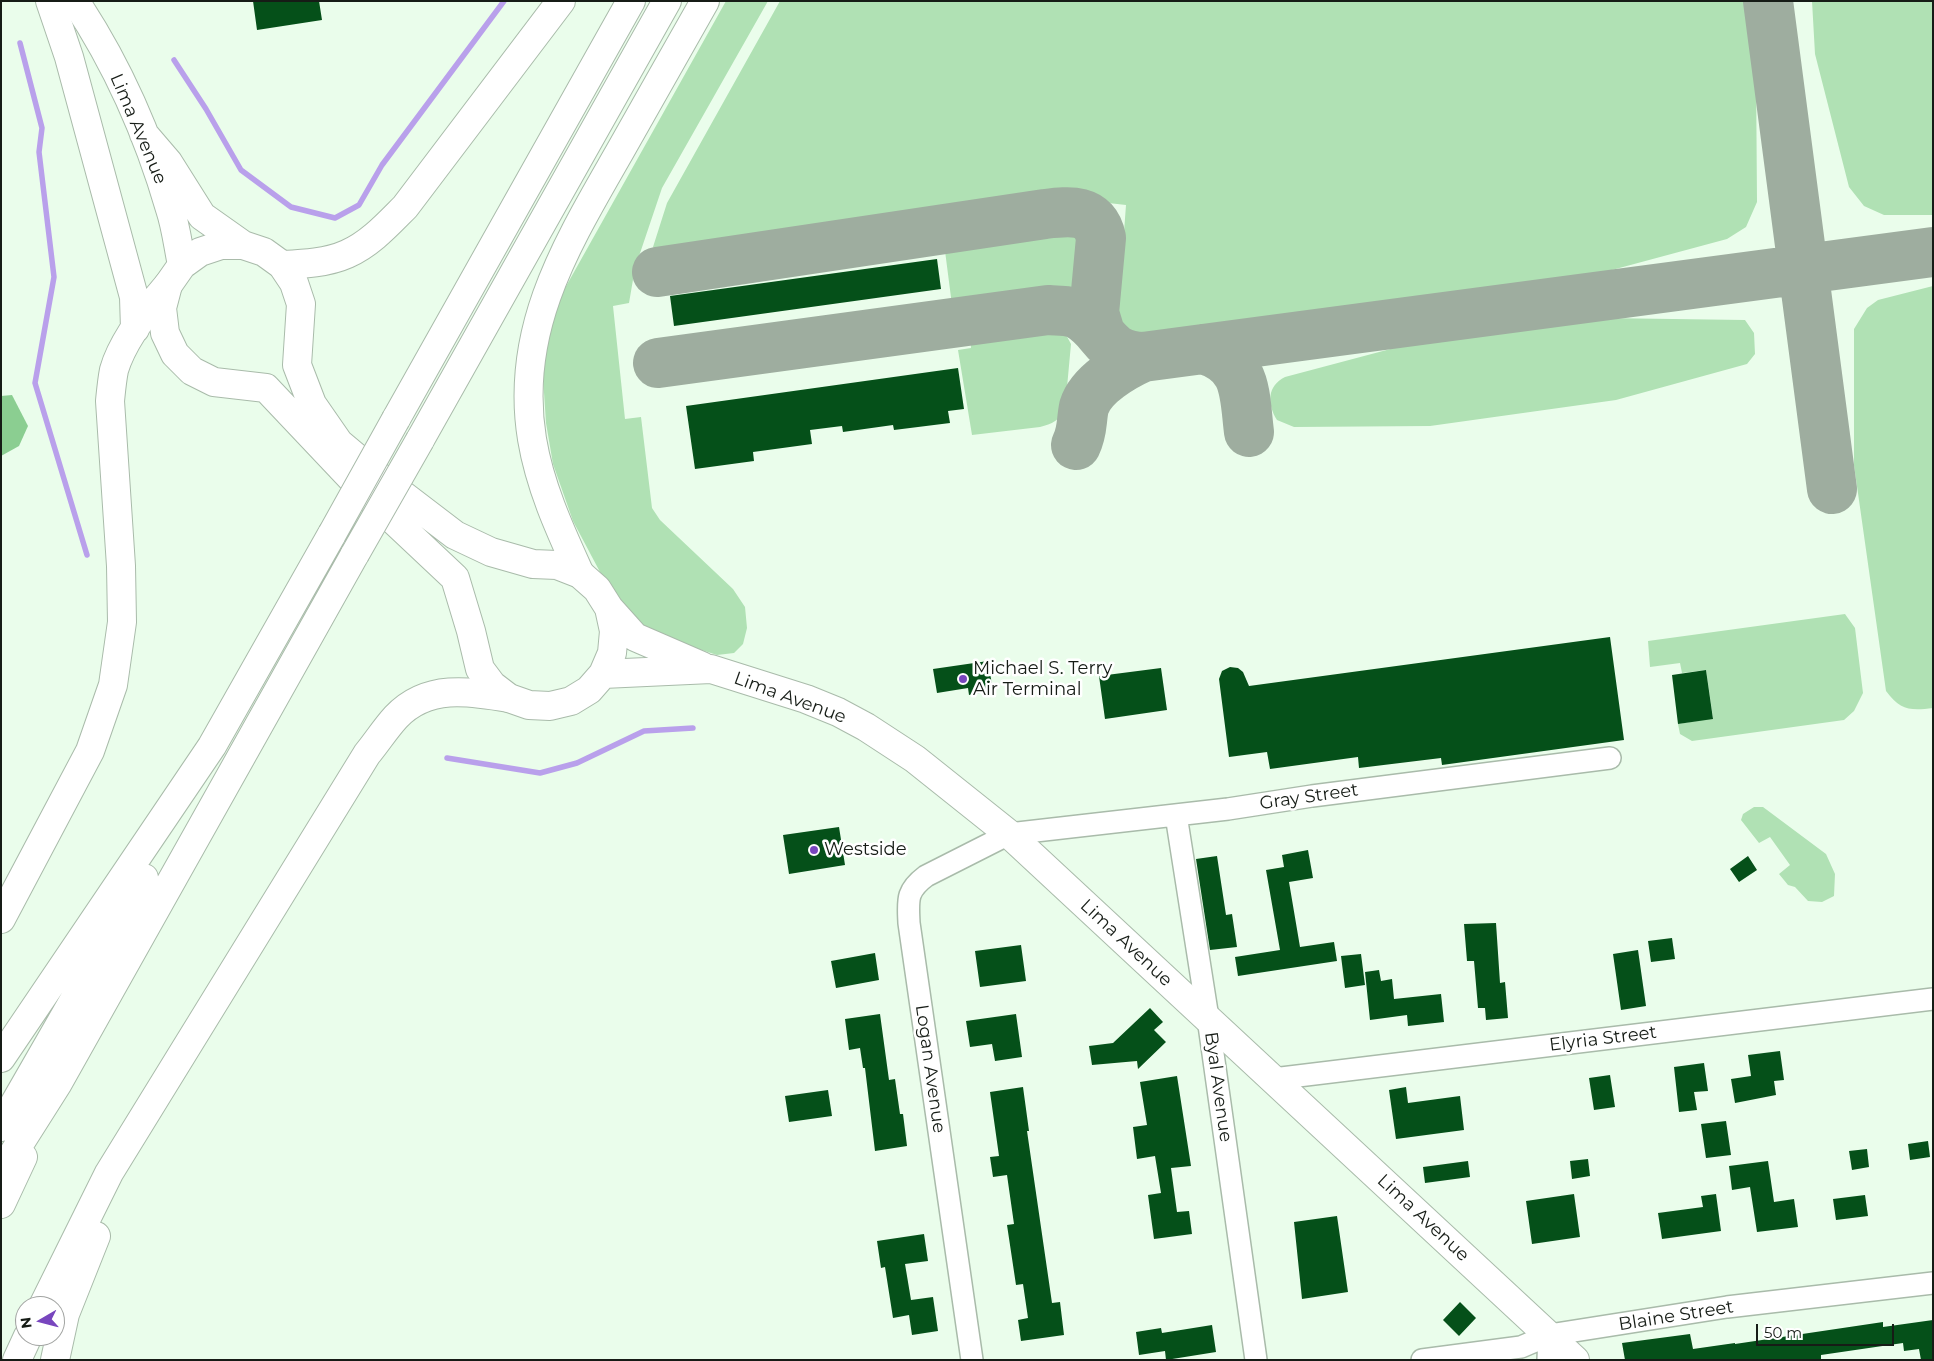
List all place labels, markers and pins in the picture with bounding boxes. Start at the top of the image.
place label: Michael S. Terry Air Terminal [973,658,1112,701]
marker: Michael S. Terry Air Terminal [957,673,969,685]
place label: Westside [824,839,907,861]
marker: Westside [808,844,820,856]

